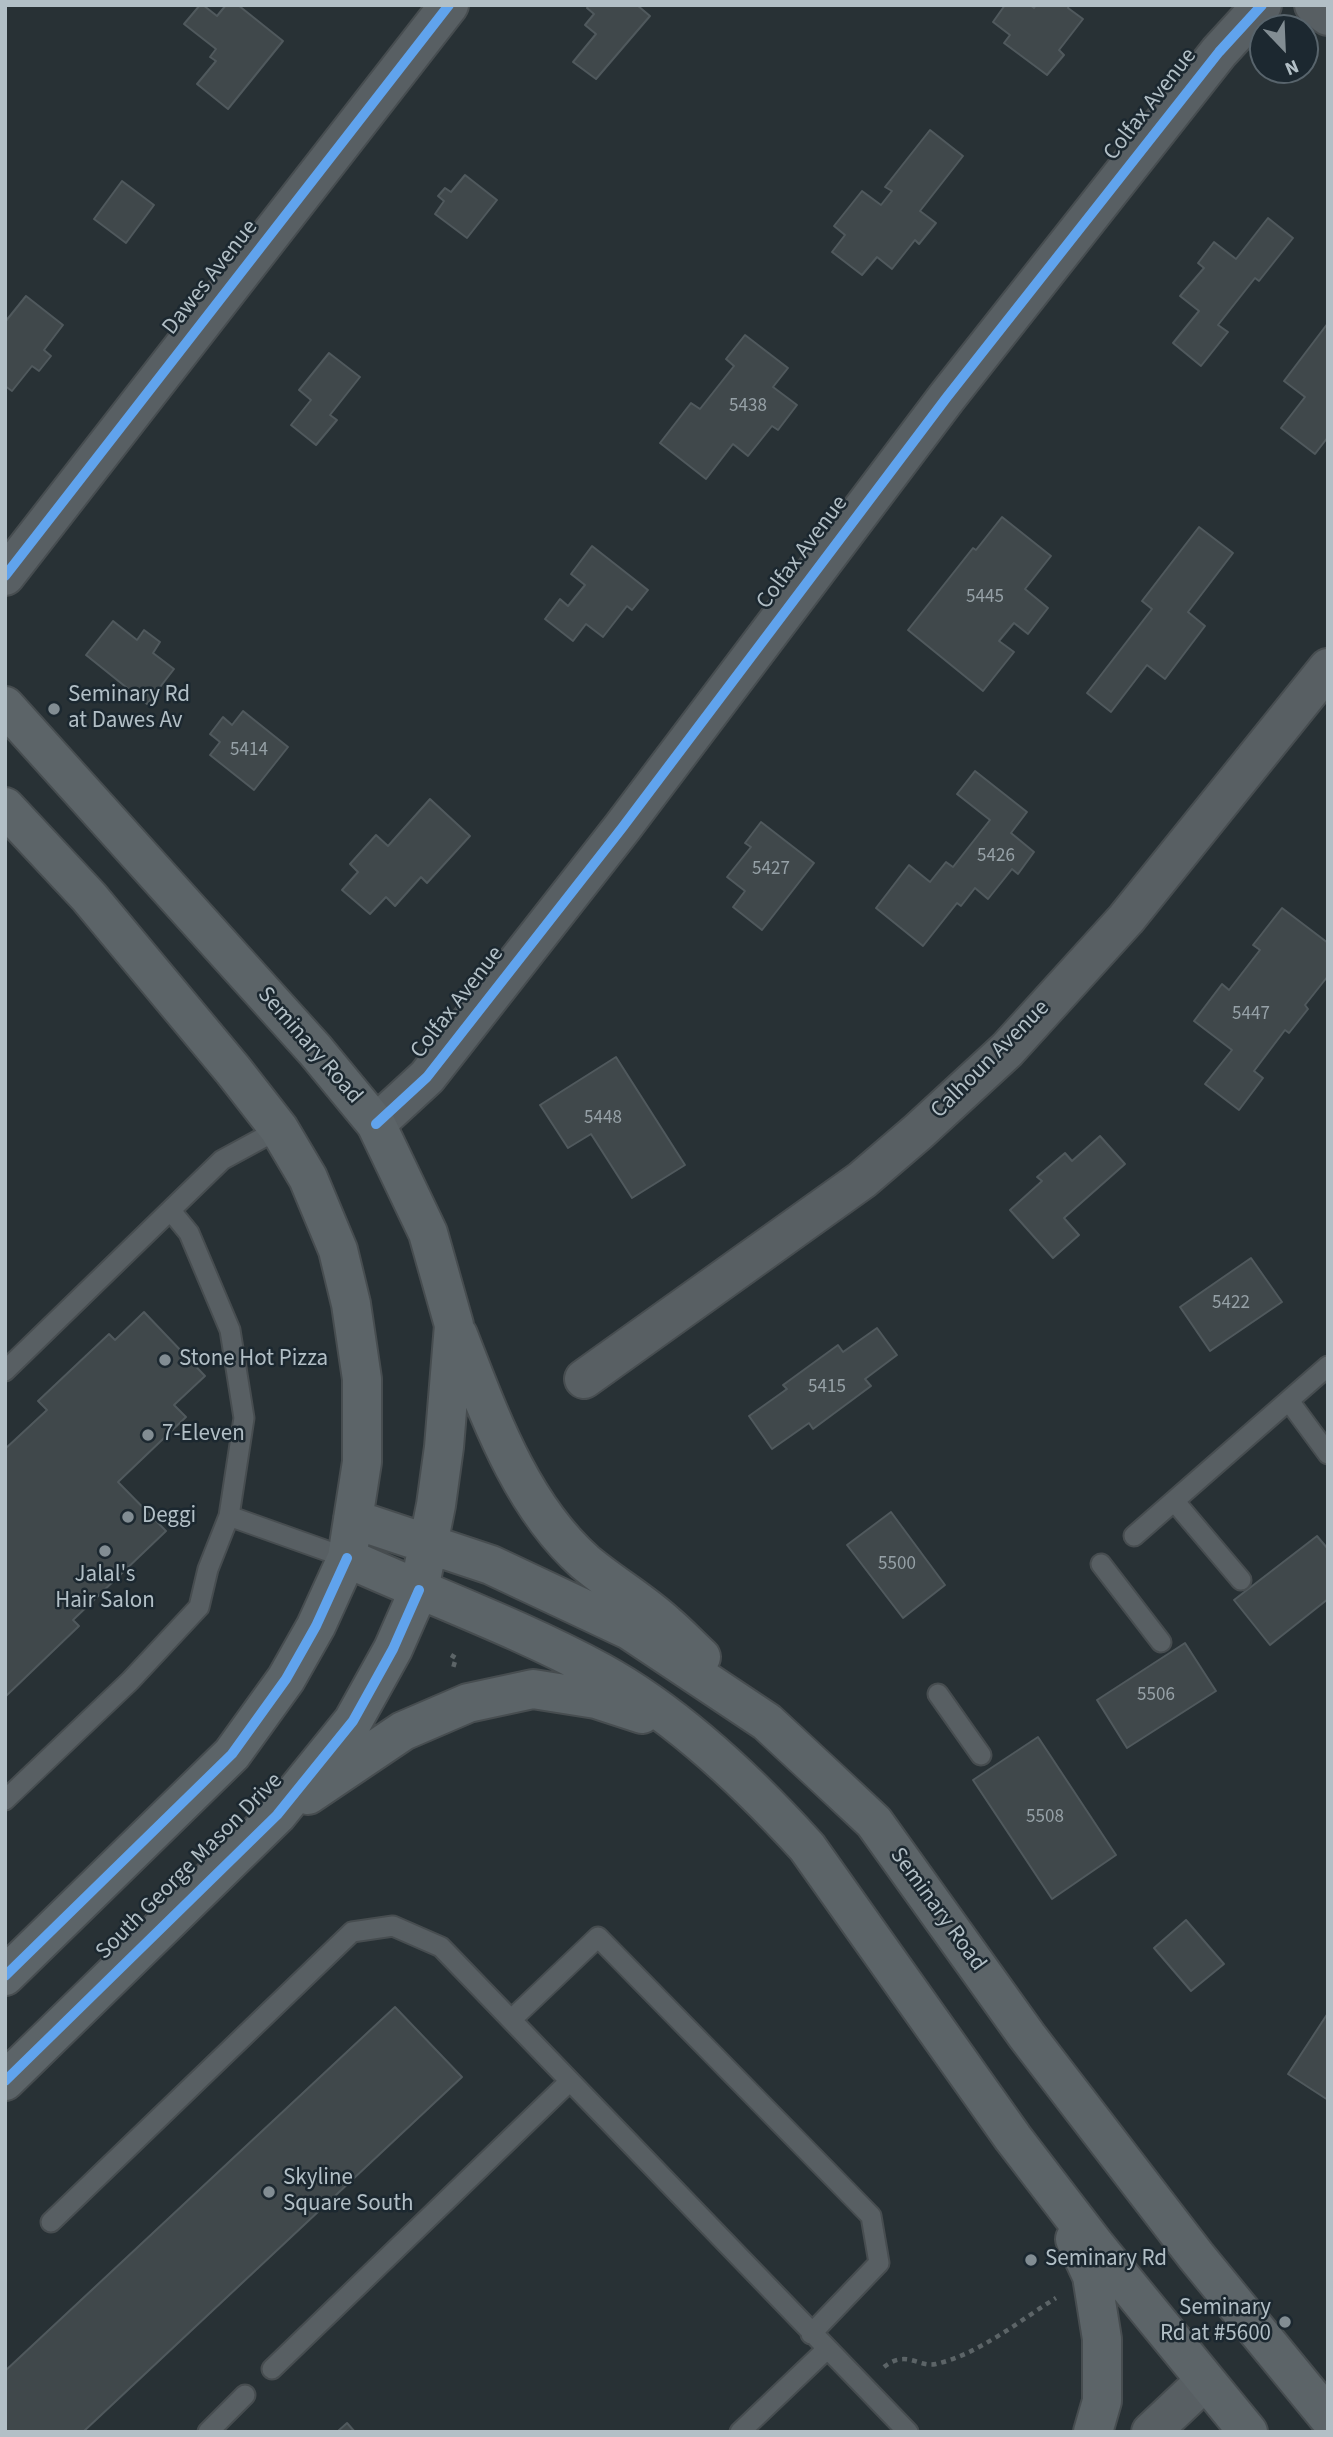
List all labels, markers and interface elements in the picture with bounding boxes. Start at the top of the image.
north arrow [1249,14,1319,84]
street label: Colfax Avenue [1099,43,1203,167]
text: N [1281,52,1303,82]
street label: Dawes Avenue [157,215,265,341]
house number: 5438 [729,396,767,418]
street label: Colfax Avenue [751,491,855,615]
house number: 5445 [966,587,1004,609]
place label: Seminary Rd at Dawes Av [68,682,190,736]
marker: Seminary Rd at Dawes Av [46,701,62,717]
house number: 5414 [230,740,268,762]
house number: 5426 [977,846,1015,868]
house number: 5427 [752,859,790,881]
street label: Colfax Avenue [406,941,510,1065]
street label: Seminary Road [251,982,367,1110]
street label: Calhoun Avenue [926,995,1056,1125]
house number: 5447 [1232,1004,1270,1026]
house number: 5448 [584,1108,622,1130]
house number: 5422 [1212,1293,1250,1315]
place label: Stone Hot Pizza [179,1346,328,1374]
marker: Stone Hot Pizza [157,1352,173,1368]
house number: 5415 [808,1377,846,1399]
place label: 7-Eleven [162,1421,245,1449]
marker: 7-Eleven [140,1427,156,1443]
place label: Deggi [142,1503,196,1531]
marker: Deggi [120,1509,136,1525]
marker: Jalal's Hair Salon [97,1543,113,1559]
house number: 5500 [878,1554,916,1576]
place label: Jalal's Hair Salon [55,1562,155,1616]
house number: 5506 [1137,1685,1175,1707]
street label: South George Mason Drive [91,1768,289,1966]
house number: 5508 [1026,1807,1064,1829]
street label: Seminary Road [883,1843,991,1977]
place label: Skyline Square South [283,2165,413,2219]
marker: Skyline Square South [261,2184,277,2200]
place label: Seminary Rd [1045,2246,1167,2274]
marker: Seminary Rd [1023,2252,1039,2268]
place label: Seminary Rd at #5600 [1160,2295,1271,2349]
marker: Seminary Rd at #5600 [1277,2314,1293,2330]

